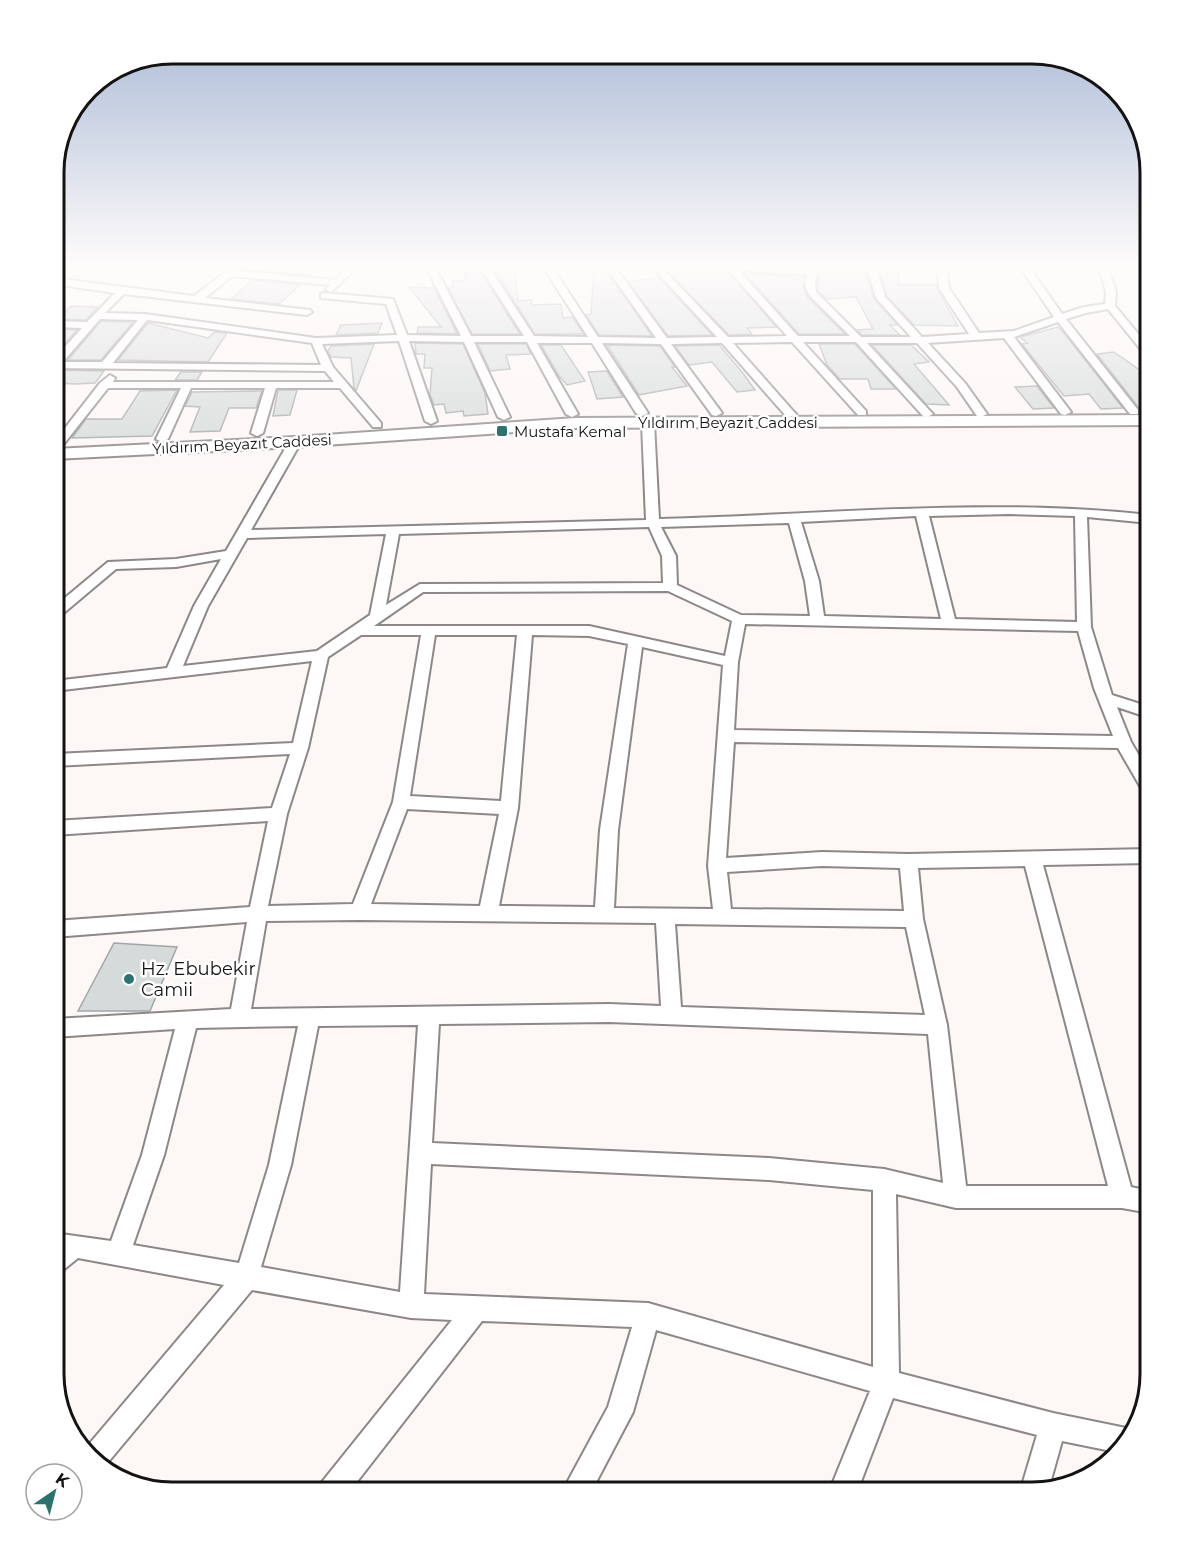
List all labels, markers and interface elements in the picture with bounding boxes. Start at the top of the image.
street label: Yıldırım Beyazıt Caddesi [638,413,818,432]
place label: Mustafa Kemal [514,422,626,441]
marker: Mustafa Kemal [495,424,509,438]
street label: Yıldırım Beyazıt Caddesi [152,430,332,458]
place label: Hz. Ebubekir Camii [141,958,256,1001]
marker: Hz. Ebubekir Camii [122,972,136,986]
north arrow [24,1462,84,1522]
text: K [52,1469,74,1492]

